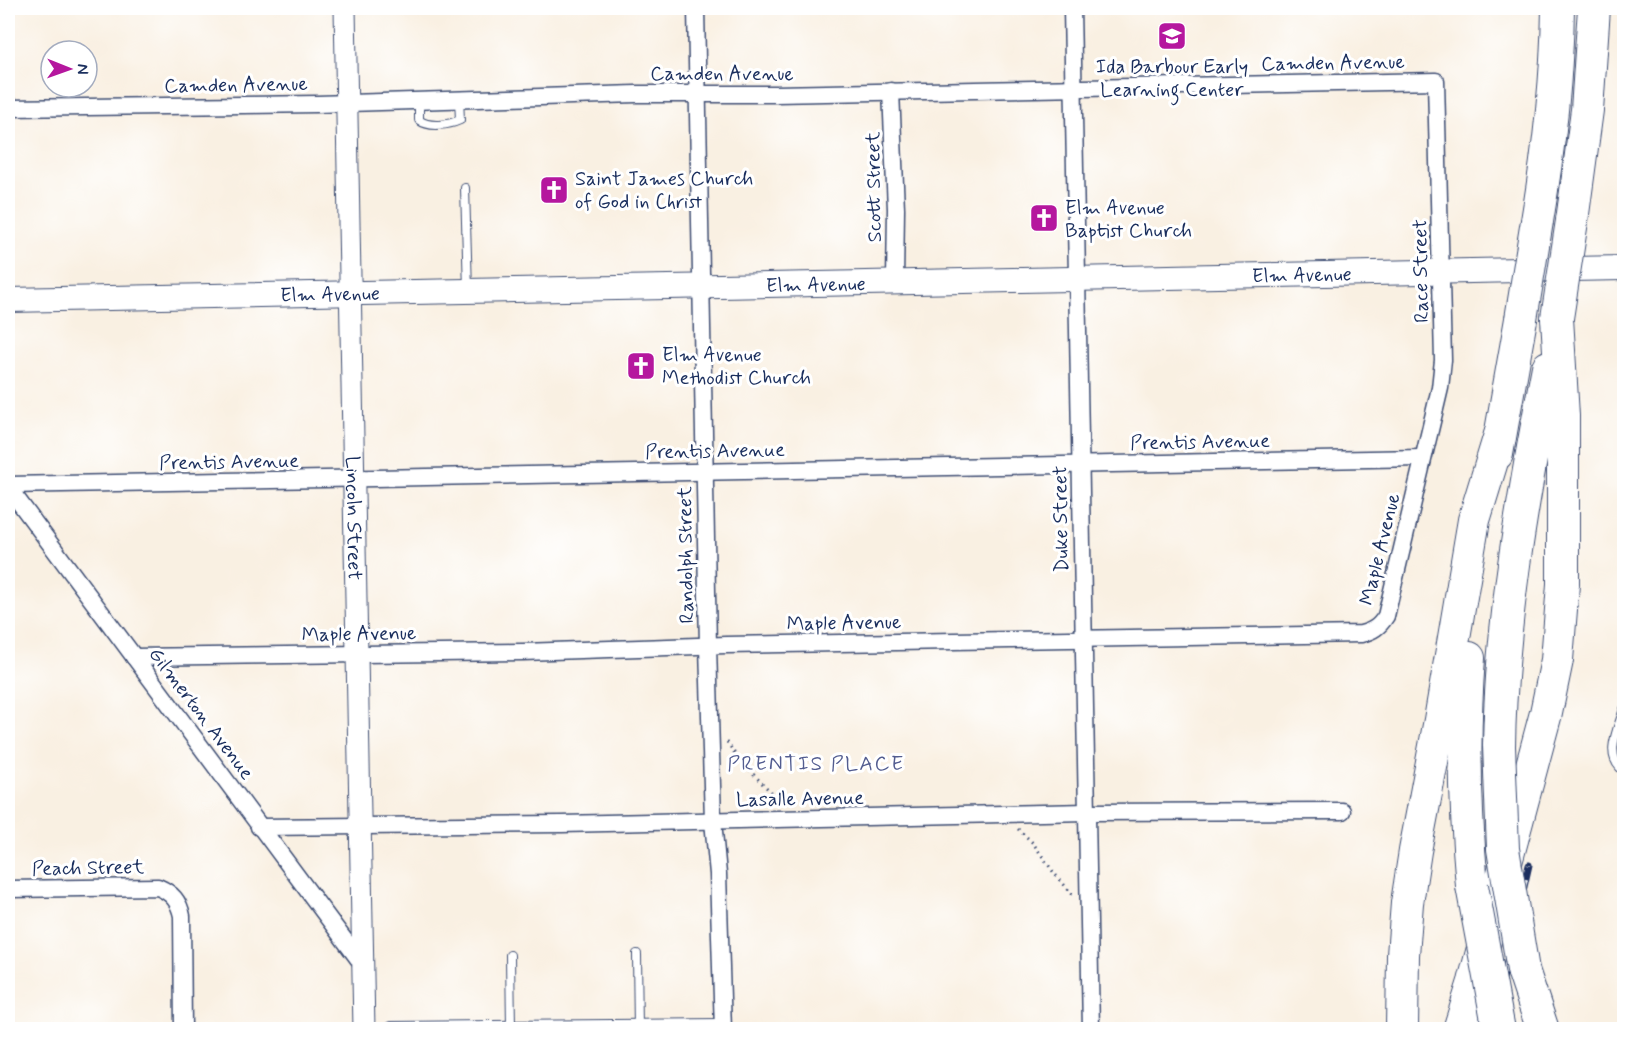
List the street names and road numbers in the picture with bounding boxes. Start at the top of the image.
street label: Camden Avenue [1261,49,1405,78]
street label: Camden Avenue [650,61,794,88]
street label: Camden Avenue [164,71,308,100]
street label: Scott Street [860,131,889,243]
street label: Race Street [1407,219,1436,323]
street label: Elm Avenue [1252,261,1352,290]
street label: Elm Avenue [766,271,866,300]
street label: Elm Avenue [280,281,380,310]
street label: Prentis Avenue [1130,428,1270,457]
street label: Prentis Avenue [645,437,785,466]
street label: Prentis Avenue [159,448,299,477]
street label: Lincoln Street [338,456,368,580]
street label: Duke Street [1047,465,1076,573]
street label: Randolph Street [672,486,701,624]
street label: Maple Avenue [1353,490,1407,608]
street label: Maple Avenue [786,609,902,638]
street label: Maple Avenue [301,620,417,649]
street label: Gilmerton Avenue [142,642,260,786]
street label: Lasalle Avenue [736,785,864,814]
street label: Peach Street [32,854,145,883]

